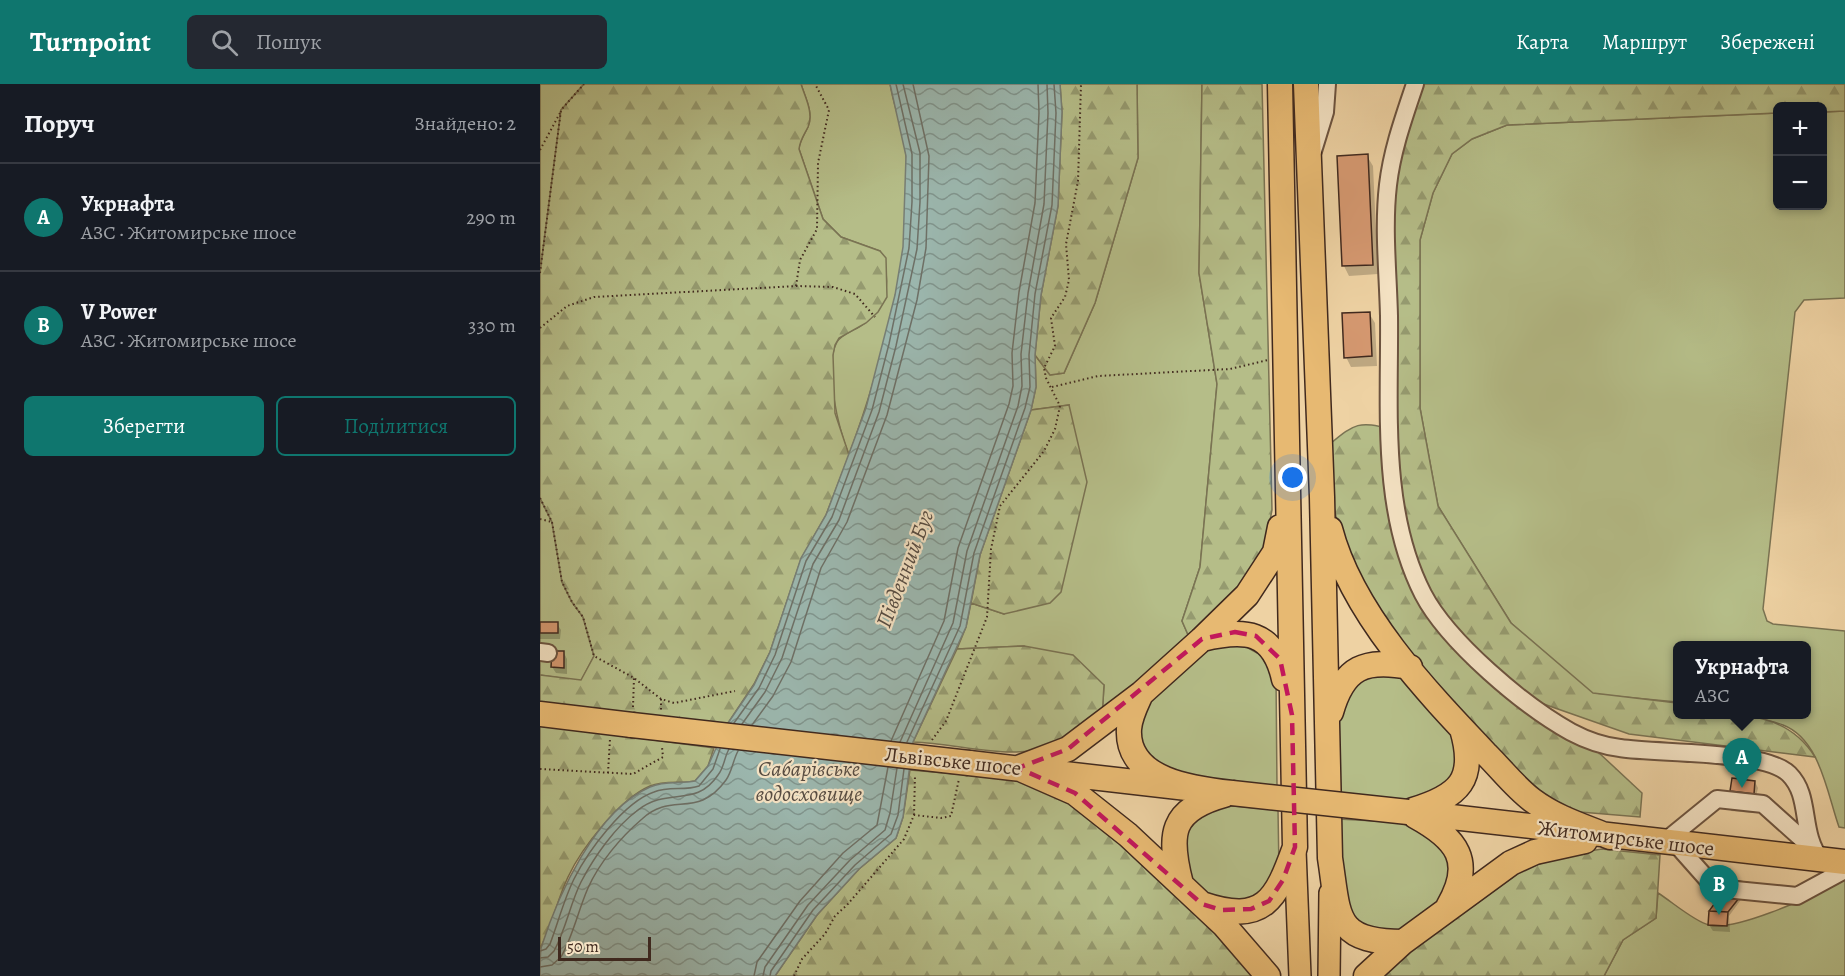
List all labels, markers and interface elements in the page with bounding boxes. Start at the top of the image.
search box [187,15,607,69]
text: Turnpoint [30,23,151,61]
icon: search [208,26,241,59]
text: Пошук [256,27,322,57]
text: Карта [1516,28,1569,56]
text: Маршрут [1602,28,1687,56]
text: Збережені [1720,28,1815,56]
map controls [1773,102,1827,210]
button: + [1773,102,1827,156]
text: Поруч [24,106,95,141]
text: Знайдено: 2 [414,110,516,137]
button: − [1773,156,1827,210]
text: Укрнафта [81,189,175,219]
text: A [37,204,50,231]
text: 290 m [466,204,516,231]
text: АЗС · Житомирське шосе [81,219,297,246]
text: V Power [81,297,157,327]
text: B [37,312,50,339]
text: 330 m [468,312,516,339]
text: АЗС · Житомирське шосе [81,327,297,354]
button: Зберегти [24,396,264,456]
button: Поділитися [276,396,516,456]
your location [1278,463,1307,492]
water label: Південний Буг [869,506,941,632]
popup [1673,641,1811,719]
text: Укрнафта [1695,652,1789,682]
text: АЗС [1695,682,1730,709]
pin: A [1722,738,1762,788]
street label: Львівське шосе [883,740,1023,782]
water label: Сабарівське водосховище [756,754,862,809]
street label: Житомирське шосе [1536,813,1716,863]
pin: B [1700,866,1738,915]
scale bar [558,934,651,962]
text: 50 m [567,936,599,958]

